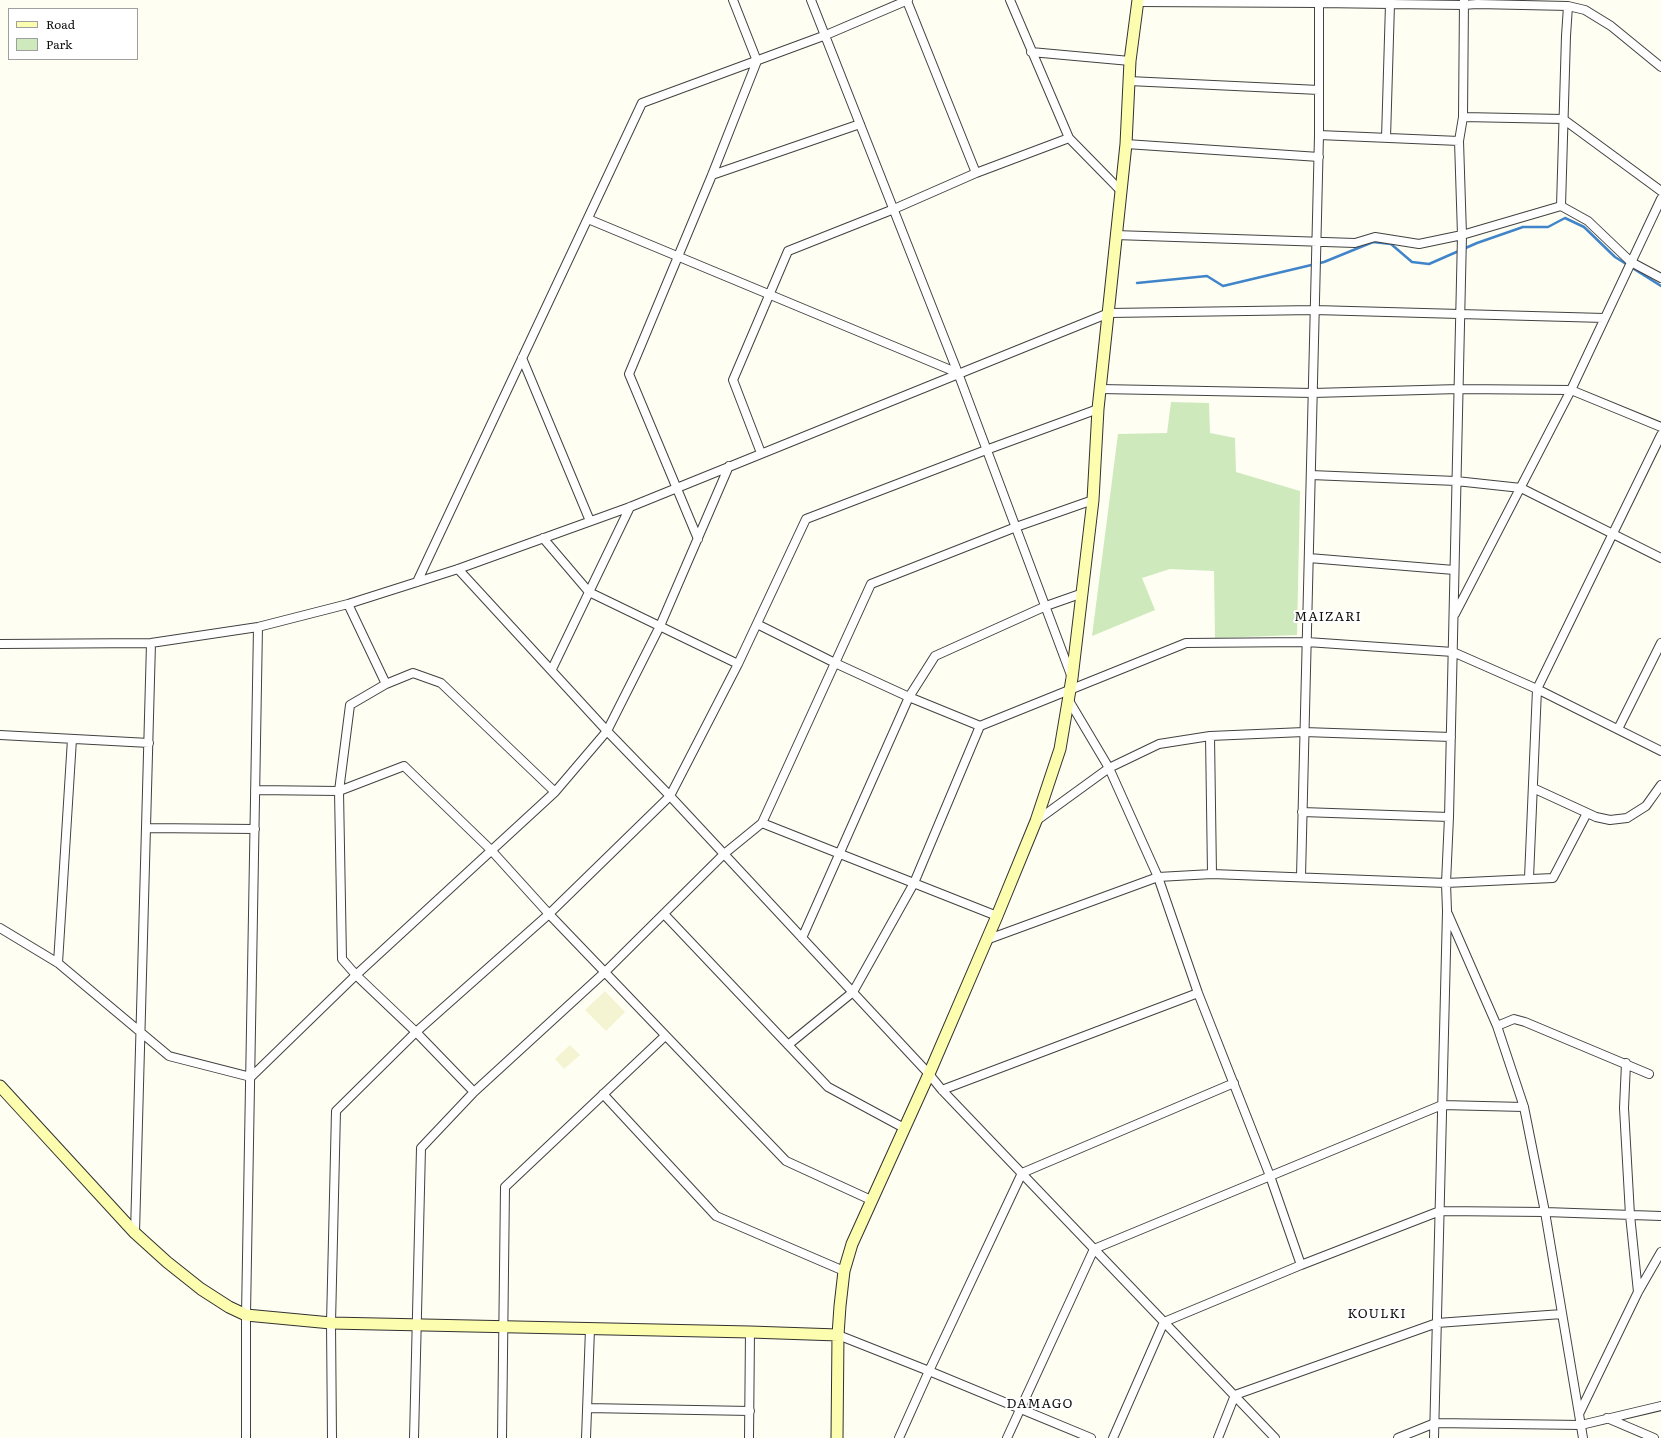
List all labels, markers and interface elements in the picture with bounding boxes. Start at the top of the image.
legend [8,8,138,60]
text: Road [46,15,75,33]
text: Park [46,35,72,53]
district label: MAIZARI [1294,609,1362,625]
district label: KOULKI [1347,1306,1407,1322]
district label: DAMAGO [1007,1396,1073,1412]

